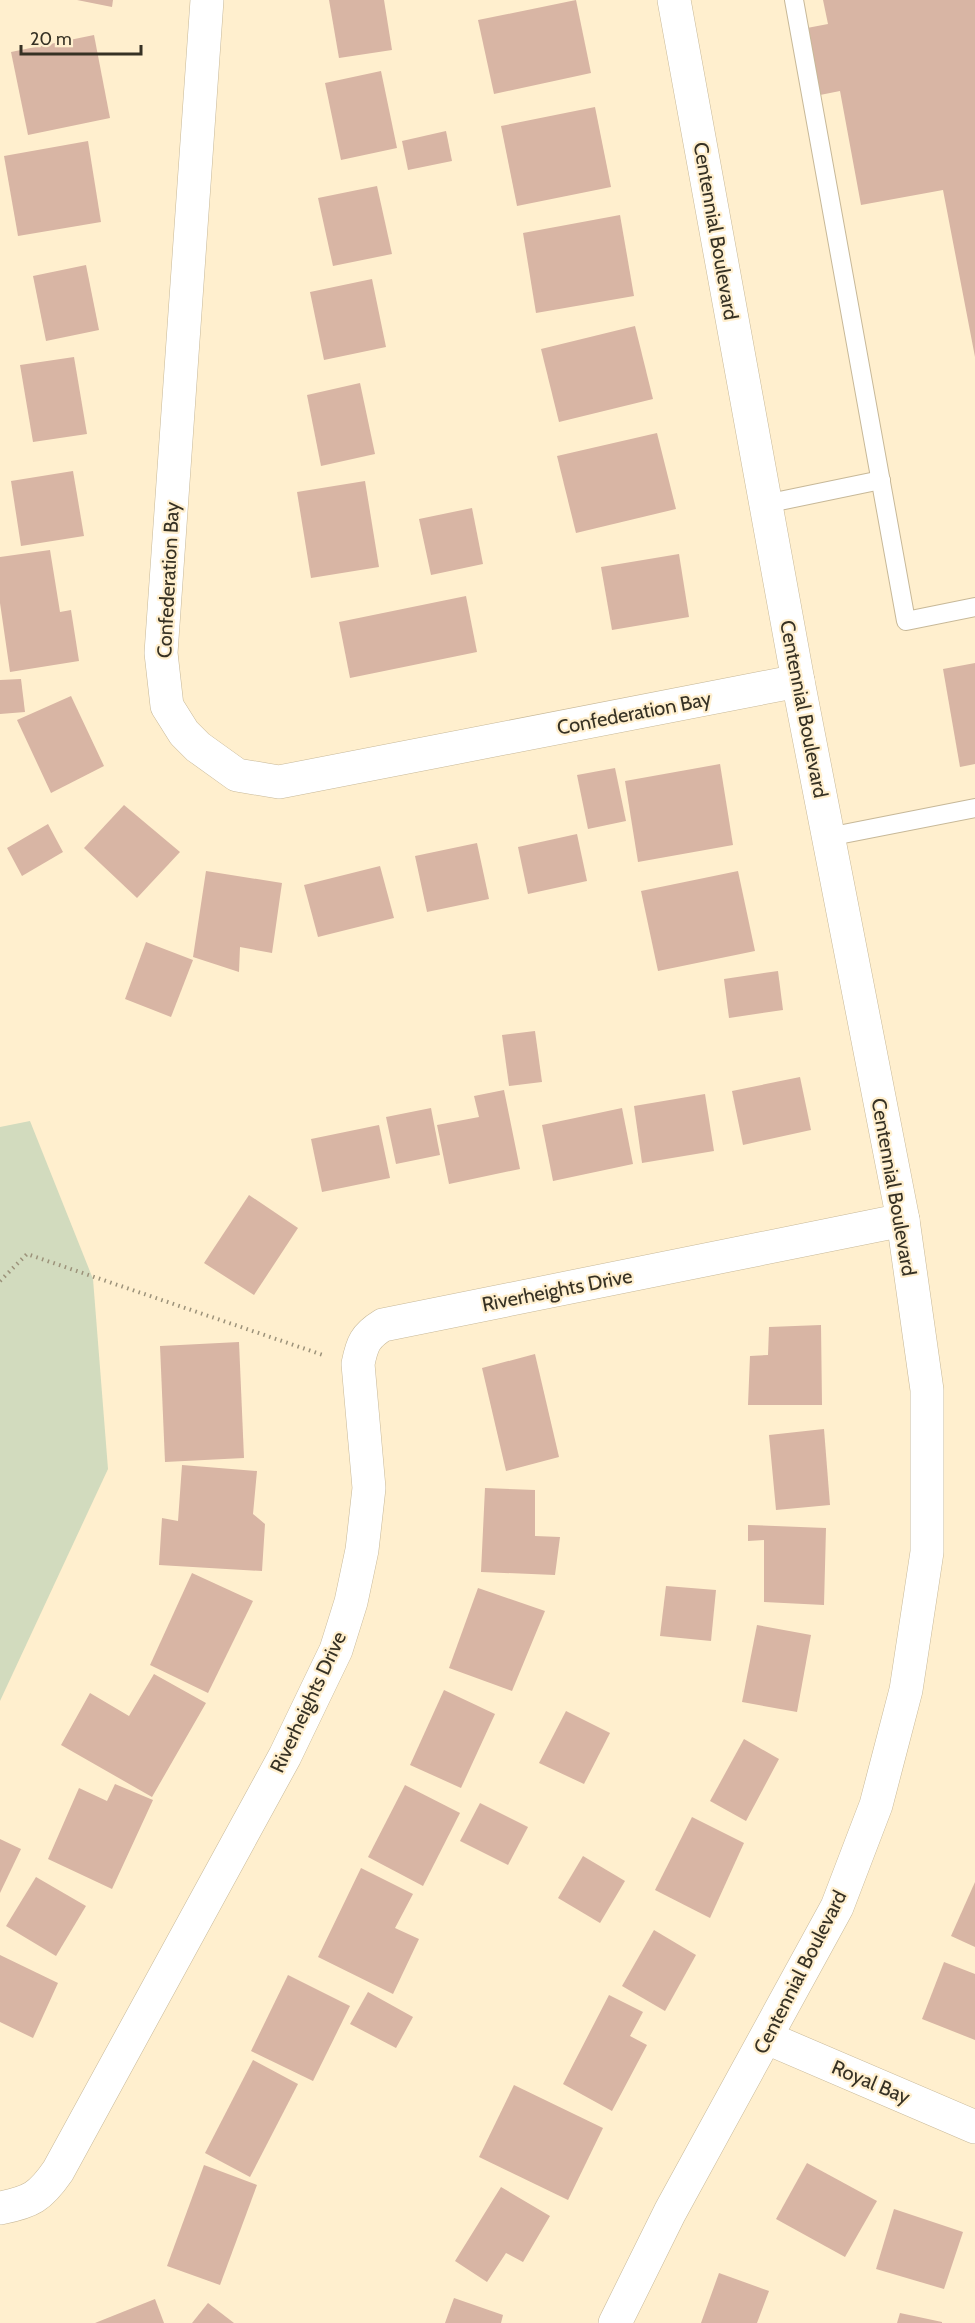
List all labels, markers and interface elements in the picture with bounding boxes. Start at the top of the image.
scale bar [21,18,141,56]
text: 20 m [30,28,72,50]
street label: Centennial Boulevard [689,140,743,322]
street label: Confederation Bay [152,501,184,659]
street label: Centennial Boulevard [775,618,833,800]
street label: Confederation Bay [555,686,713,740]
street label: Centennial Boulevard [867,1096,921,1278]
street label: Riverheights Drive [480,1264,634,1316]
street label: Riverheights Drive [265,1628,351,1776]
street label: Centennial Boulevard [748,1886,852,2058]
street label: Royal Bay [828,2055,914,2109]

